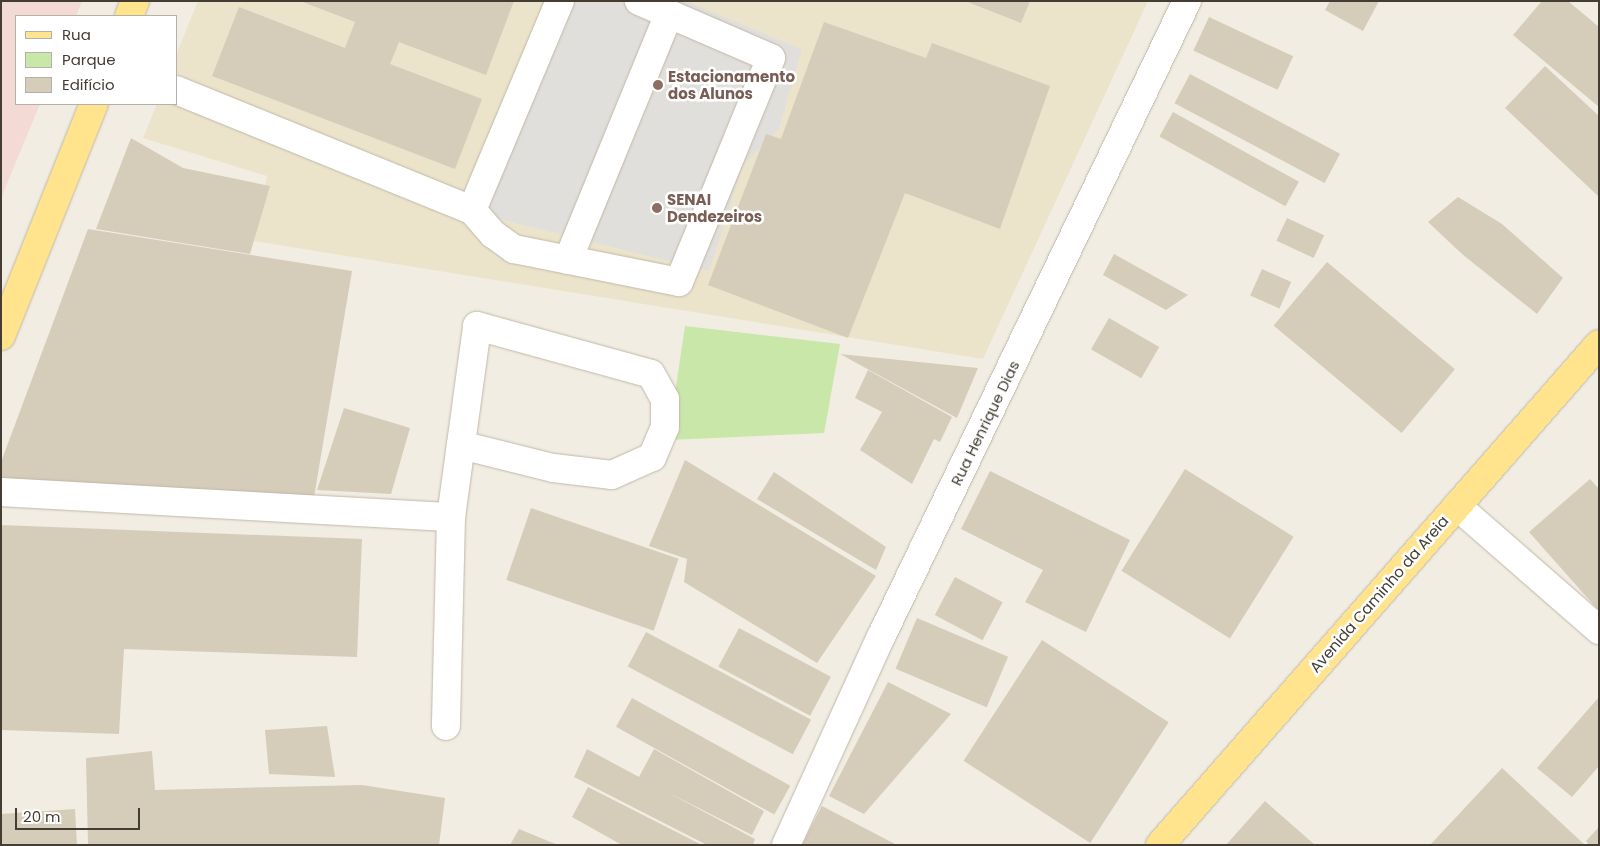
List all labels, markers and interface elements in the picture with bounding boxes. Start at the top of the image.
legend [15,15,178,105]
text: Rua [62,24,91,45]
text: Parque [62,49,115,70]
place label: Estacionamento dos Alunos [668,67,795,102]
text: Edifício [62,74,115,95]
marker: Estacionamento dos Alunos [652,79,664,91]
place label: SENAI Dendezeiros [667,190,762,225]
marker: SENAI Dendezeiros [651,202,663,214]
street label: Rua Henrique Dias [947,358,1023,488]
street label: Avenida Caminho da Areia [1306,512,1452,676]
scale bar [18,798,142,830]
text: 20 m [23,806,61,827]

